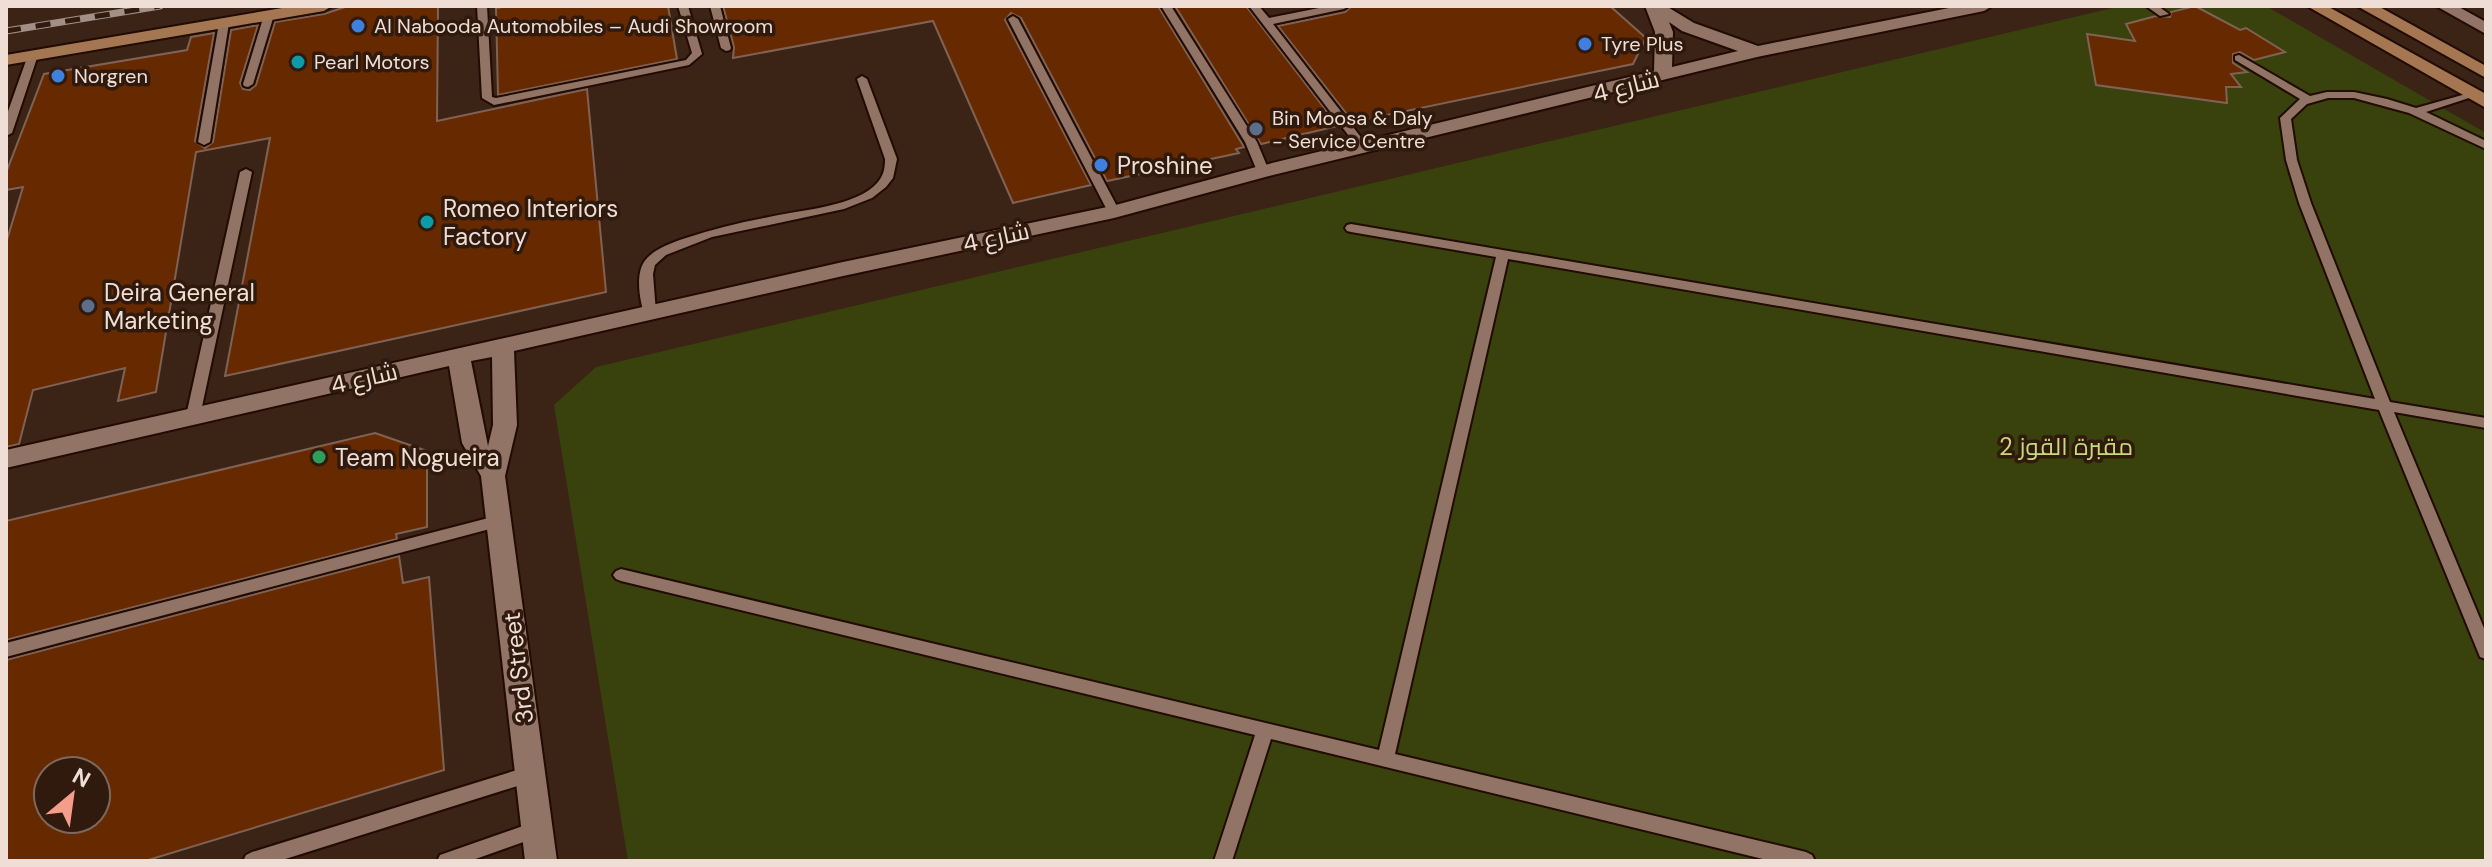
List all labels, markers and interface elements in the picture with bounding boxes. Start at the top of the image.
place label: Al Nabooda Automobiles – Audi Showroom [374,13,773,39]
marker: Al Nabooda Automobiles – Audi Showroom [349,17,367,35]
place label: Tyre Plus [1601,31,1684,57]
marker: Tyre Plus [1576,35,1594,53]
place label: Pearl Motors [314,49,430,75]
marker: Pearl Motors [289,53,307,71]
place label: Norgren [74,63,148,89]
street label: شارع 4 [1590,63,1663,110]
marker: Norgren [49,67,67,85]
place label: Bin Moosa & Daly - Service Centre [1272,105,1433,154]
marker: Bin Moosa & Daly - Service Centre [1247,120,1265,138]
place label: Proshine [1117,150,1213,181]
marker: Proshine [1092,156,1110,174]
place label: Romeo Interiors Factory [443,193,618,252]
marker: Romeo Interiors Factory [418,213,436,231]
street label: شارع 4 [960,215,1032,260]
place label: Deira General Marketing [104,277,255,336]
marker: Deira General Marketing [79,297,97,315]
street label: شارع 4 [328,355,401,402]
park label: مقبرة القوز 2 [1999,431,2133,462]
place label: Team Nogueira [335,442,500,473]
marker: Team Nogueira [310,448,328,466]
street label: 3rd Street [496,610,540,726]
north arrow [32,755,112,835]
text: N [67,761,96,795]

